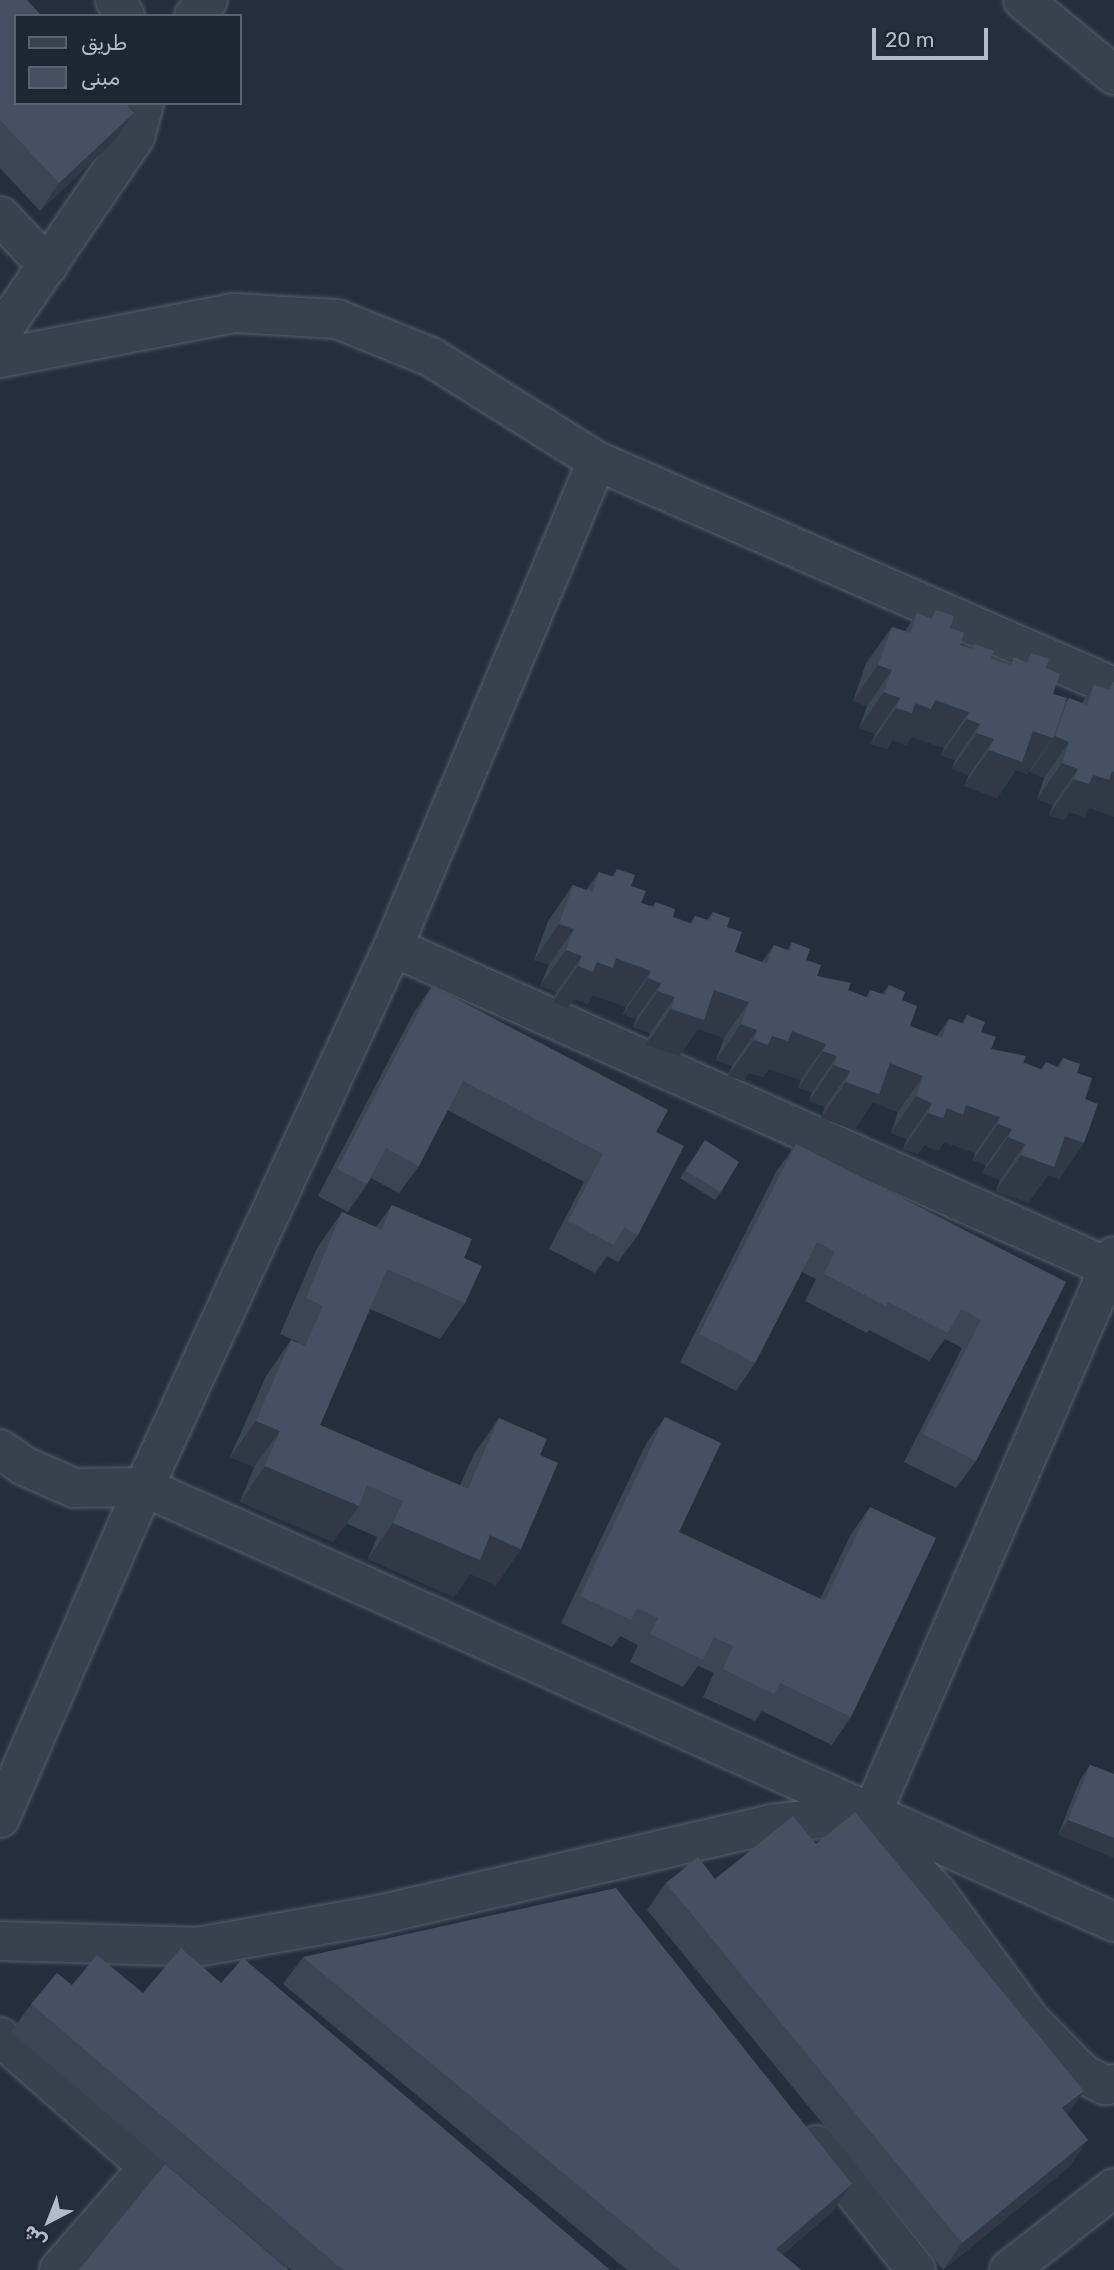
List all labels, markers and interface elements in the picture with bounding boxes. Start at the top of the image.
legend [14,14,242,105]
scale bar [876,14,992,58]
text: 20 m [885,27,934,52]
text: طريق [81,30,127,55]
text: مبنى [81,65,120,90]
north arrow [14,2186,84,2256]
text: ش [18,2220,51,2254]

